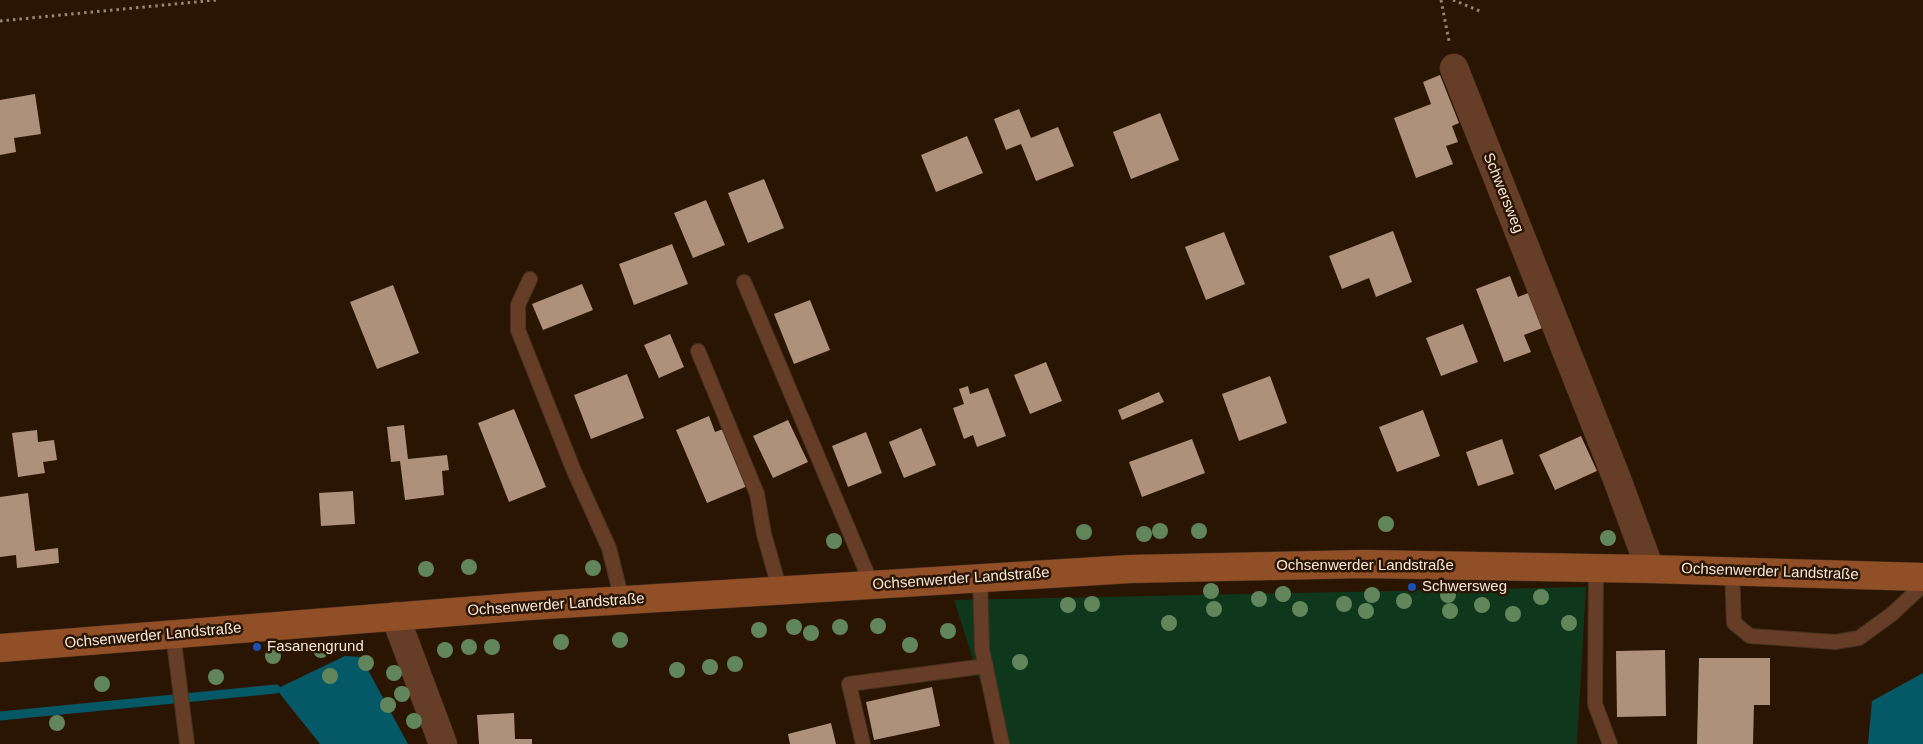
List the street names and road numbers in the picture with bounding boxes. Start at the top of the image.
street label: Schwersweg [1479,150,1527,236]
street label: Ochsenwerder Landstraße [1276,557,1454,575]
street label: Ochsenwerder Landstraße [1681,560,1859,584]
street label: Ochsenwerder Landstraße [872,564,1050,594]
street label: Ochsenwerder Landstraße [467,590,645,620]
street label: Ochsenwerder Landstraße [64,619,242,653]

